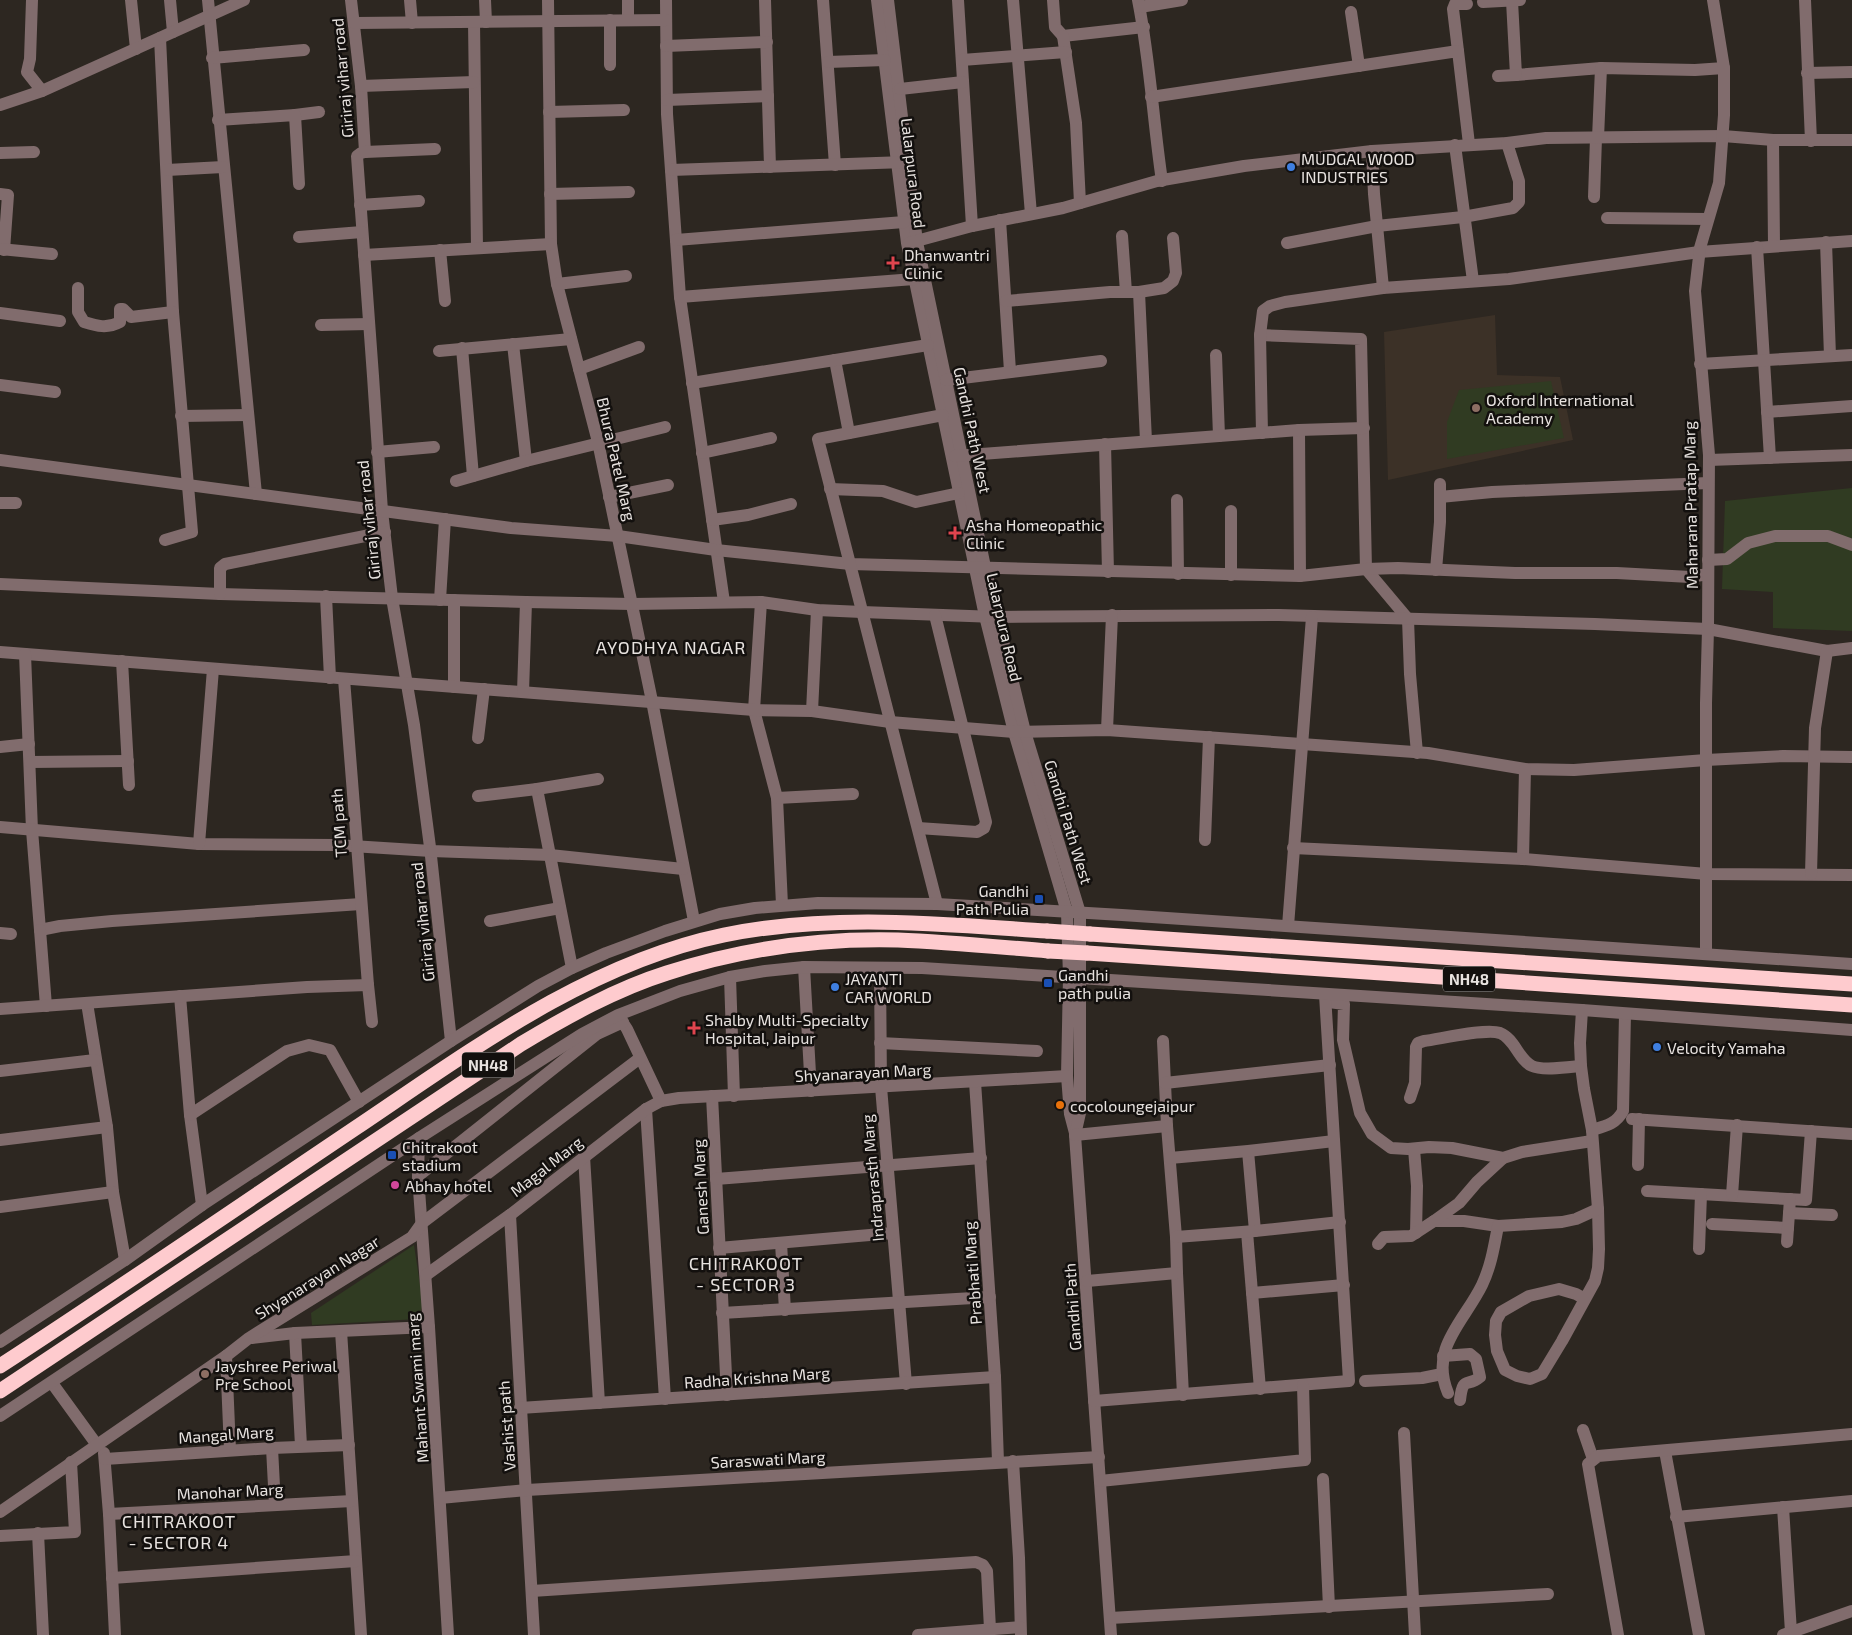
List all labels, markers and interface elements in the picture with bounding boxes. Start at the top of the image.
street label: Giriraj vihar road [327,17,358,139]
street label: Lalarpura Road [898,117,930,229]
place label: MUDGAL WOOD INDUSTRIES [1301,149,1415,186]
marker: MUDGAL WOOD INDUSTRIES [1285,161,1297,173]
place label: Dhanwantri Clinic [904,245,990,282]
marker: Dhanwantri Clinic [886,256,900,270]
street label: Gandhi Path West [950,365,996,495]
place label: Oxford International Academy [1486,390,1634,427]
street label: Bhura Patel Marg [594,395,640,523]
marker: Oxford International Academy [1470,402,1482,414]
street label: Maharana Pratap Marg [1679,421,1701,589]
street label: Giriraj vihar road [352,459,385,581]
place label: Asha Homeopathic Clinic [966,515,1103,552]
marker: Asha Homeopathic Clinic [948,526,962,540]
street label: Lalarpura Road [983,571,1027,683]
district label: AYODHYA NAGAR [596,636,746,658]
street label: Gandhi Path West [1041,758,1097,886]
street label: TCM path [326,788,350,858]
street label: Giriraj vihar road [406,861,439,983]
place label: Gandhi Path Pulia [956,881,1029,918]
marker: Gandhi Path Pulia [1033,893,1045,905]
place label: Gandhi path pulia [1058,965,1131,1002]
road number: NH48 [1443,966,1495,992]
place label: JAYANTI CAR WORLD [845,969,932,1006]
marker: Gandhi path pulia [1042,977,1054,989]
marker: JAYANTI CAR WORLD [829,981,841,993]
place label: Shalby Multi-Specialty Hospital, Jaipur [705,1010,870,1047]
marker: Shalby Multi-Specialty Hospital, Jaipur [687,1021,701,1035]
place label: Velocity Yamaha [1667,1038,1786,1057]
marker: Velocity Yamaha [1651,1041,1663,1053]
road number: NH48 [462,1052,514,1078]
street label: Shyanarayan Marg [794,1059,932,1085]
place label: cocoloungejaipur [1070,1096,1195,1116]
marker: cocoloungejaipur [1054,1099,1066,1111]
street label: Indraprasth Marg [857,1114,887,1242]
street label: Magal Marg [506,1132,586,1200]
place label: Chitrakoot stadium [402,1137,478,1174]
street label: Ganesh Marg [688,1139,712,1235]
marker: Chitrakoot stadium [386,1149,398,1161]
place label: Abhay hotel [405,1176,492,1195]
marker: Abhay hotel [389,1179,401,1191]
street label: Prabhati Marg [959,1221,985,1325]
street label: Shyanarayan Nagar [251,1231,383,1323]
district label: CHITRAKOOT - SECTOR 3 [689,1252,803,1295]
street label: Gandhi Path [1059,1263,1085,1351]
street label: Mahant Swami marg [402,1312,432,1464]
place label: Jayshree Periwal Pre School [215,1356,337,1393]
street label: Radha Krishna Marg [683,1362,831,1392]
marker: Jayshree Periwal Pre School [199,1368,211,1380]
street label: Vashist path [493,1380,519,1472]
street label: Mangal Marg [178,1421,274,1447]
street label: Saraswati Marg [710,1447,826,1471]
street label: Manohar Marg [176,1479,284,1503]
district label: CHITRAKOOT - SECTOR 4 [122,1510,236,1553]

